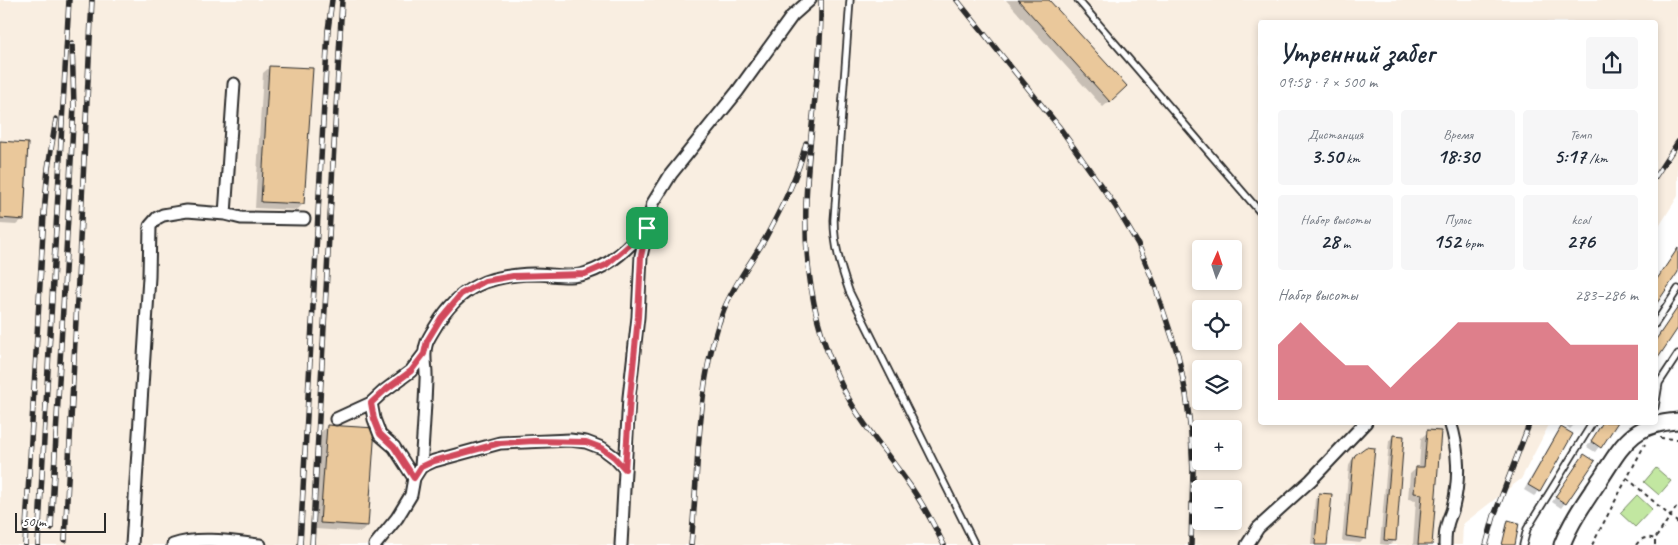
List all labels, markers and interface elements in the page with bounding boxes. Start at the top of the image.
text: Утренний забег [1278,35,1434,70]
button: share [1586,37,1638,89]
text: 09:58 · 7 × 500 m [1278,72,1377,92]
text: Дистанция [1307,126,1363,143]
text: Время [1443,126,1473,143]
text: Темп [1569,126,1592,143]
text: 3.50 [1311,143,1343,169]
text: 18:30 [1437,143,1479,169]
text: 5:17 [1554,143,1586,169]
text: km [1343,150,1360,167]
text: /km [1586,150,1608,167]
pin [626,207,668,249]
text: Набор высоты [1301,211,1370,228]
text: Пульс [1444,211,1472,228]
text: kcal [1571,211,1590,228]
icon: arrive [633,214,661,242]
text: 28 [1320,228,1339,254]
text: 152 [1433,228,1461,254]
text: 276 [1566,228,1595,254]
text: m [1339,235,1350,252]
text: bpm [1461,235,1483,252]
north arrow [1192,240,1242,290]
map controls [1192,240,1242,530]
text: Набор высоты [1278,285,1357,305]
text: 283–286 m [1575,285,1638,305]
button: locate [1192,300,1242,350]
button: layers [1192,360,1242,410]
button: + [1192,420,1242,470]
button: − [1192,480,1242,530]
scale bar [15,510,106,533]
text: 50 m [22,513,46,530]

